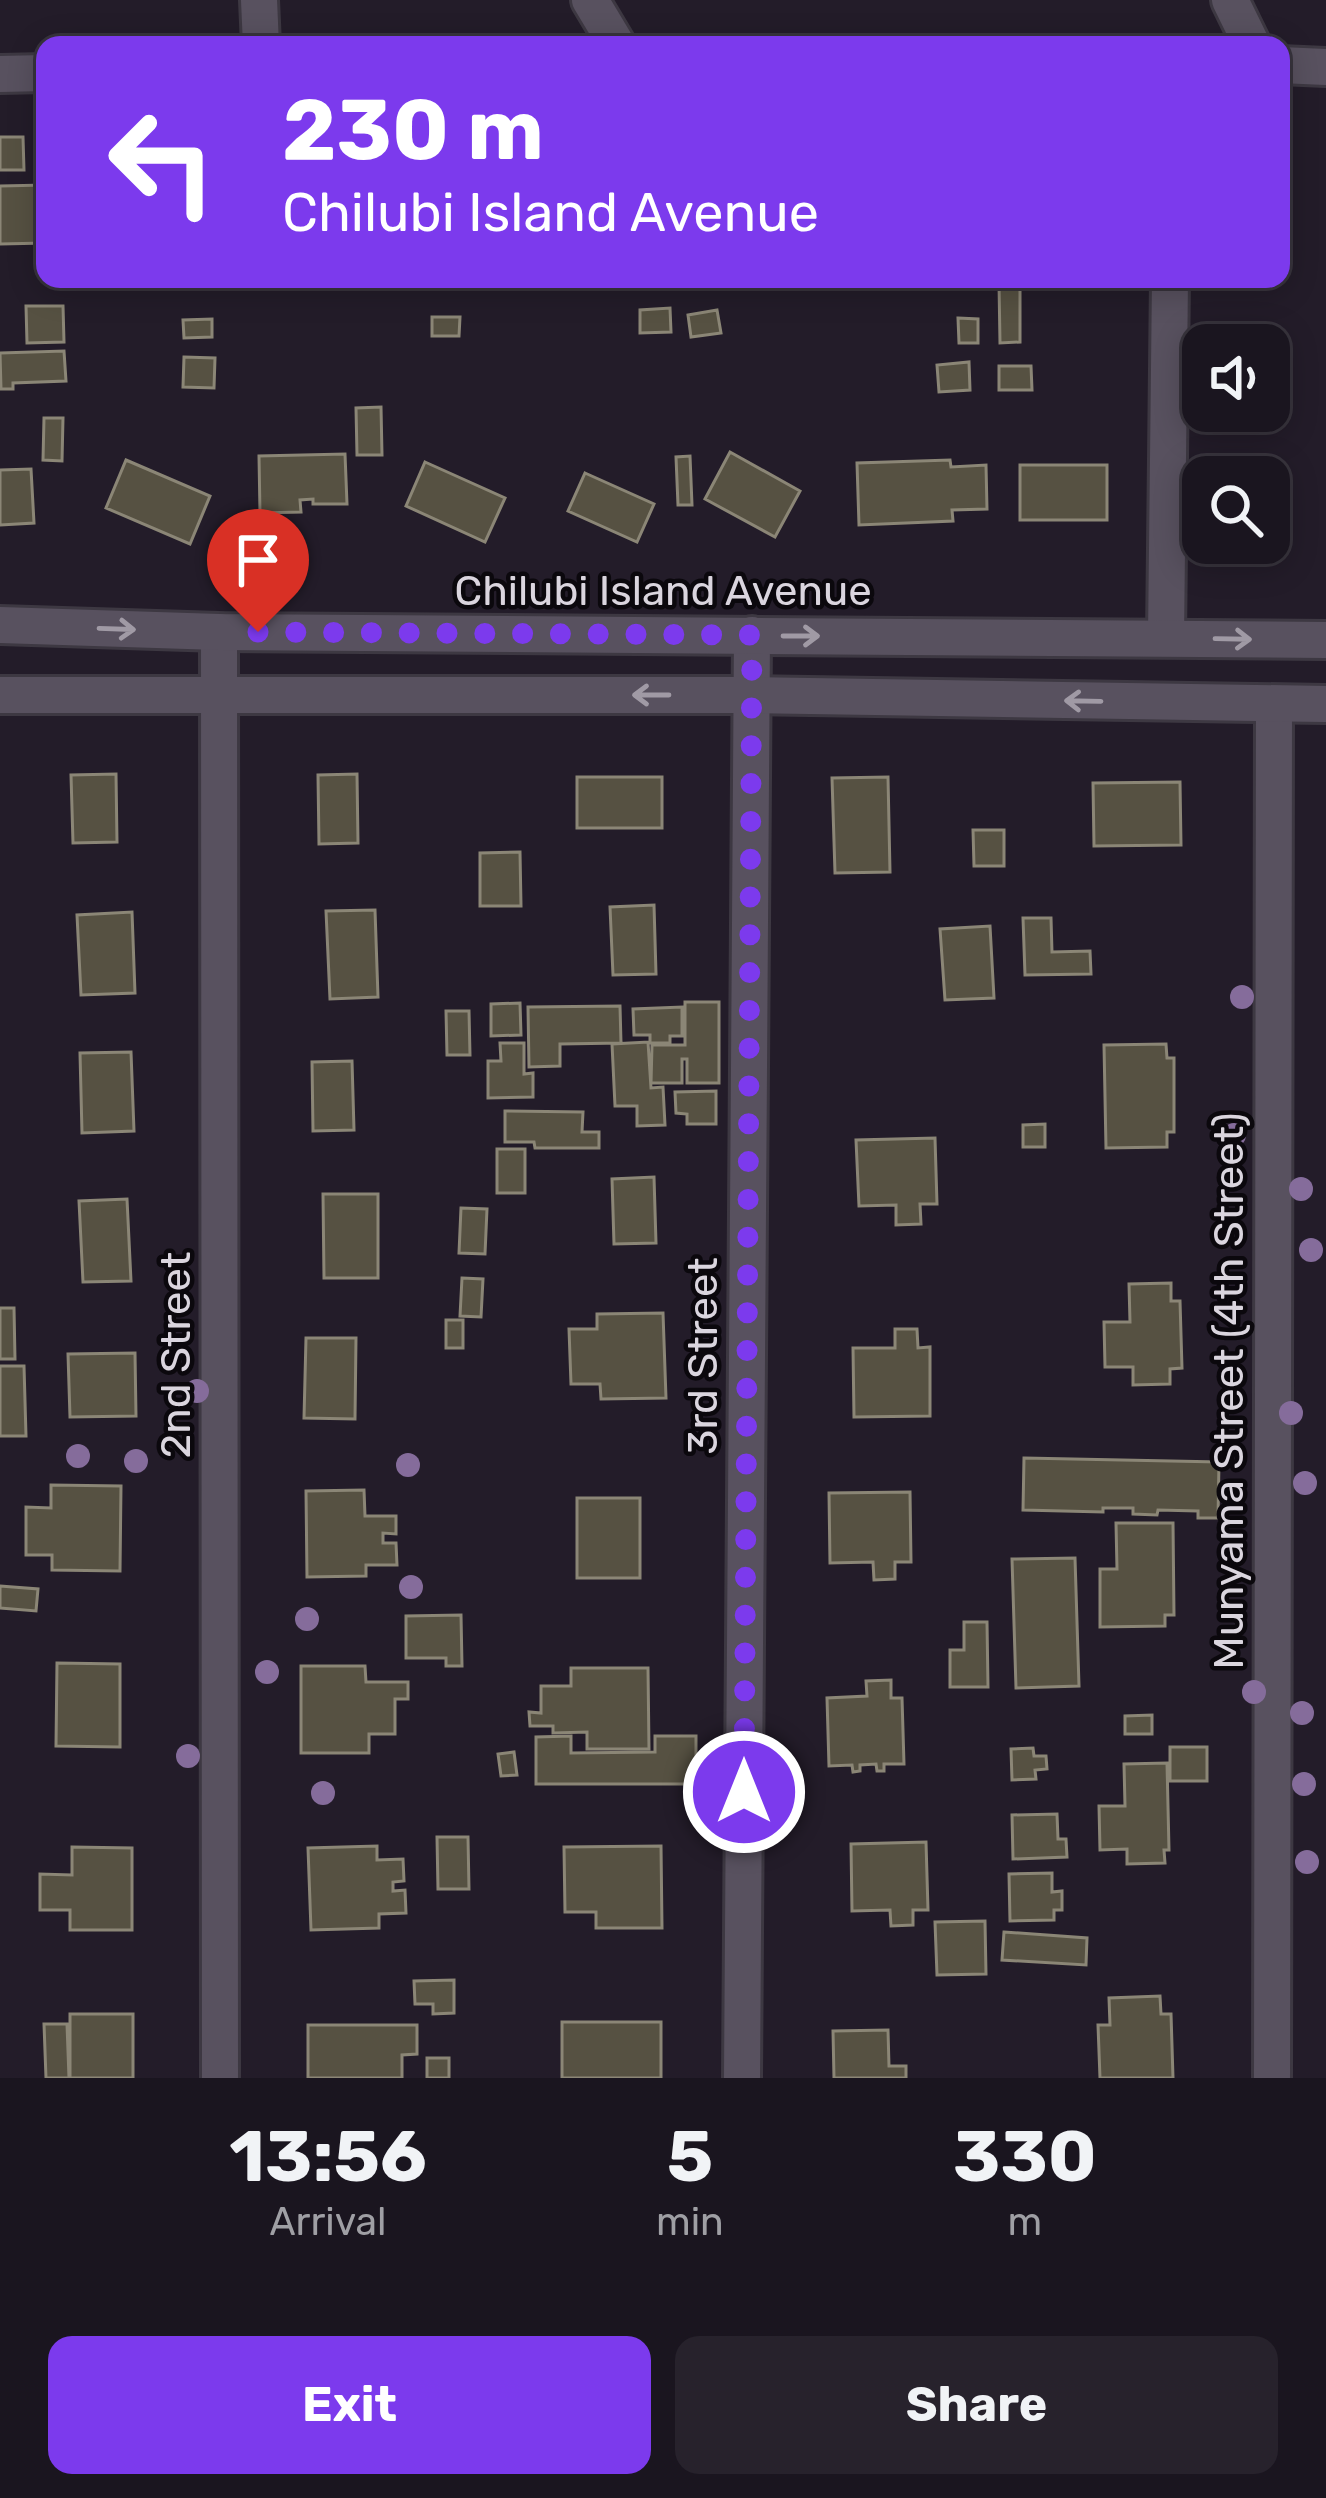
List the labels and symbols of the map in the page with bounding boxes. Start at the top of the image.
pin [207,509,309,632]
street label: Chilubi Island Avenue [454,566,872,616]
one-way arrow [97,617,136,640]
one-way arrow [781,625,820,647]
one-way arrow [1213,628,1252,650]
one-way arrow [632,684,671,706]
one-way arrow [1064,689,1103,712]
street label: Munyama Street (4th Street) [1204,1112,1254,1670]
street label: 2nd Street [151,1252,201,1458]
street label: 3rd Street [678,1257,728,1455]
position arrow [681,1729,807,1855]

